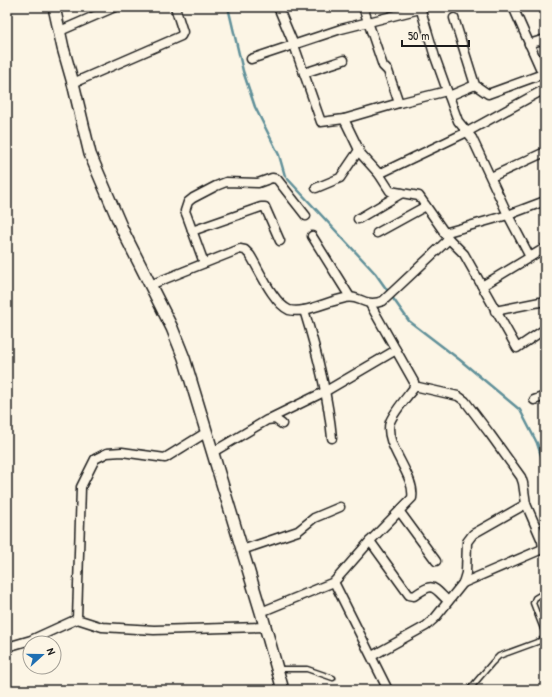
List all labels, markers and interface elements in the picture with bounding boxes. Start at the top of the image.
scale bar [402,22,469,48]
text: 50 m [408,27,429,44]
north arrow [22,635,62,675]
text: N [44,646,59,657]

